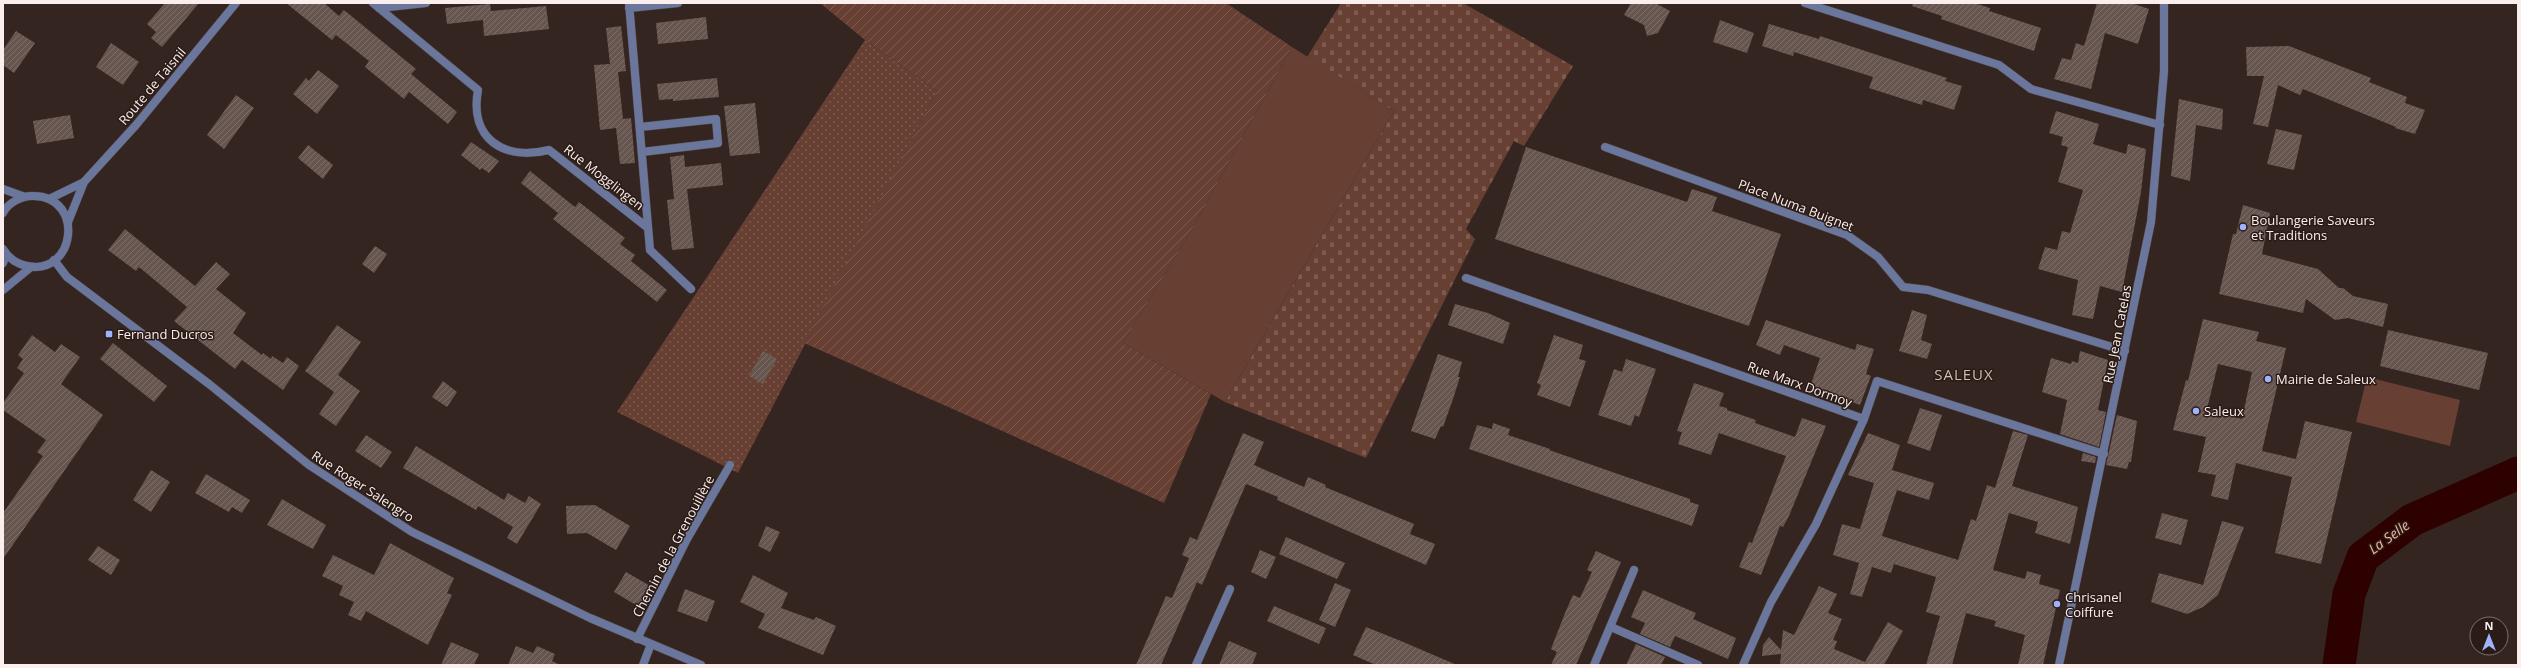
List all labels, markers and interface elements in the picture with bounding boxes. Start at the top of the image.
street label: Route de Taisnil [114,43,190,129]
street label: Rue Mogglingen [560,140,648,214]
street label: Place Numa Buignet [1736,175,1857,235]
place label: Boulangerie Saveurs et Traditions [2251,211,2375,244]
marker: Boulangerie Saveurs et Traditions [2238,222,2248,232]
street label: Rue Jean Catelas [2099,283,2135,385]
place label: Fernand Ducros [117,325,214,343]
marker: Fernand Ducros [104,329,114,339]
street label: Rue Marx Dormoy [1745,357,1855,411]
district label: SALEUX [1934,364,1994,384]
place label: Mairie de Saleux [2276,370,2376,388]
marker: Mairie de Saleux [2263,374,2273,384]
place label: Saleux [2204,402,2244,420]
marker: Saleux [2191,406,2201,416]
street label: Rue Roger Salengro [308,446,418,526]
street label: Chemin de la Grenouillère [628,472,718,620]
water label: La Selle [2364,515,2413,558]
place label: Chrisanel Coiffure [2065,588,2122,621]
marker: Chrisanel Coiffure [2052,599,2062,609]
north arrow [2469,616,2509,656]
text: N [2485,618,2493,633]

